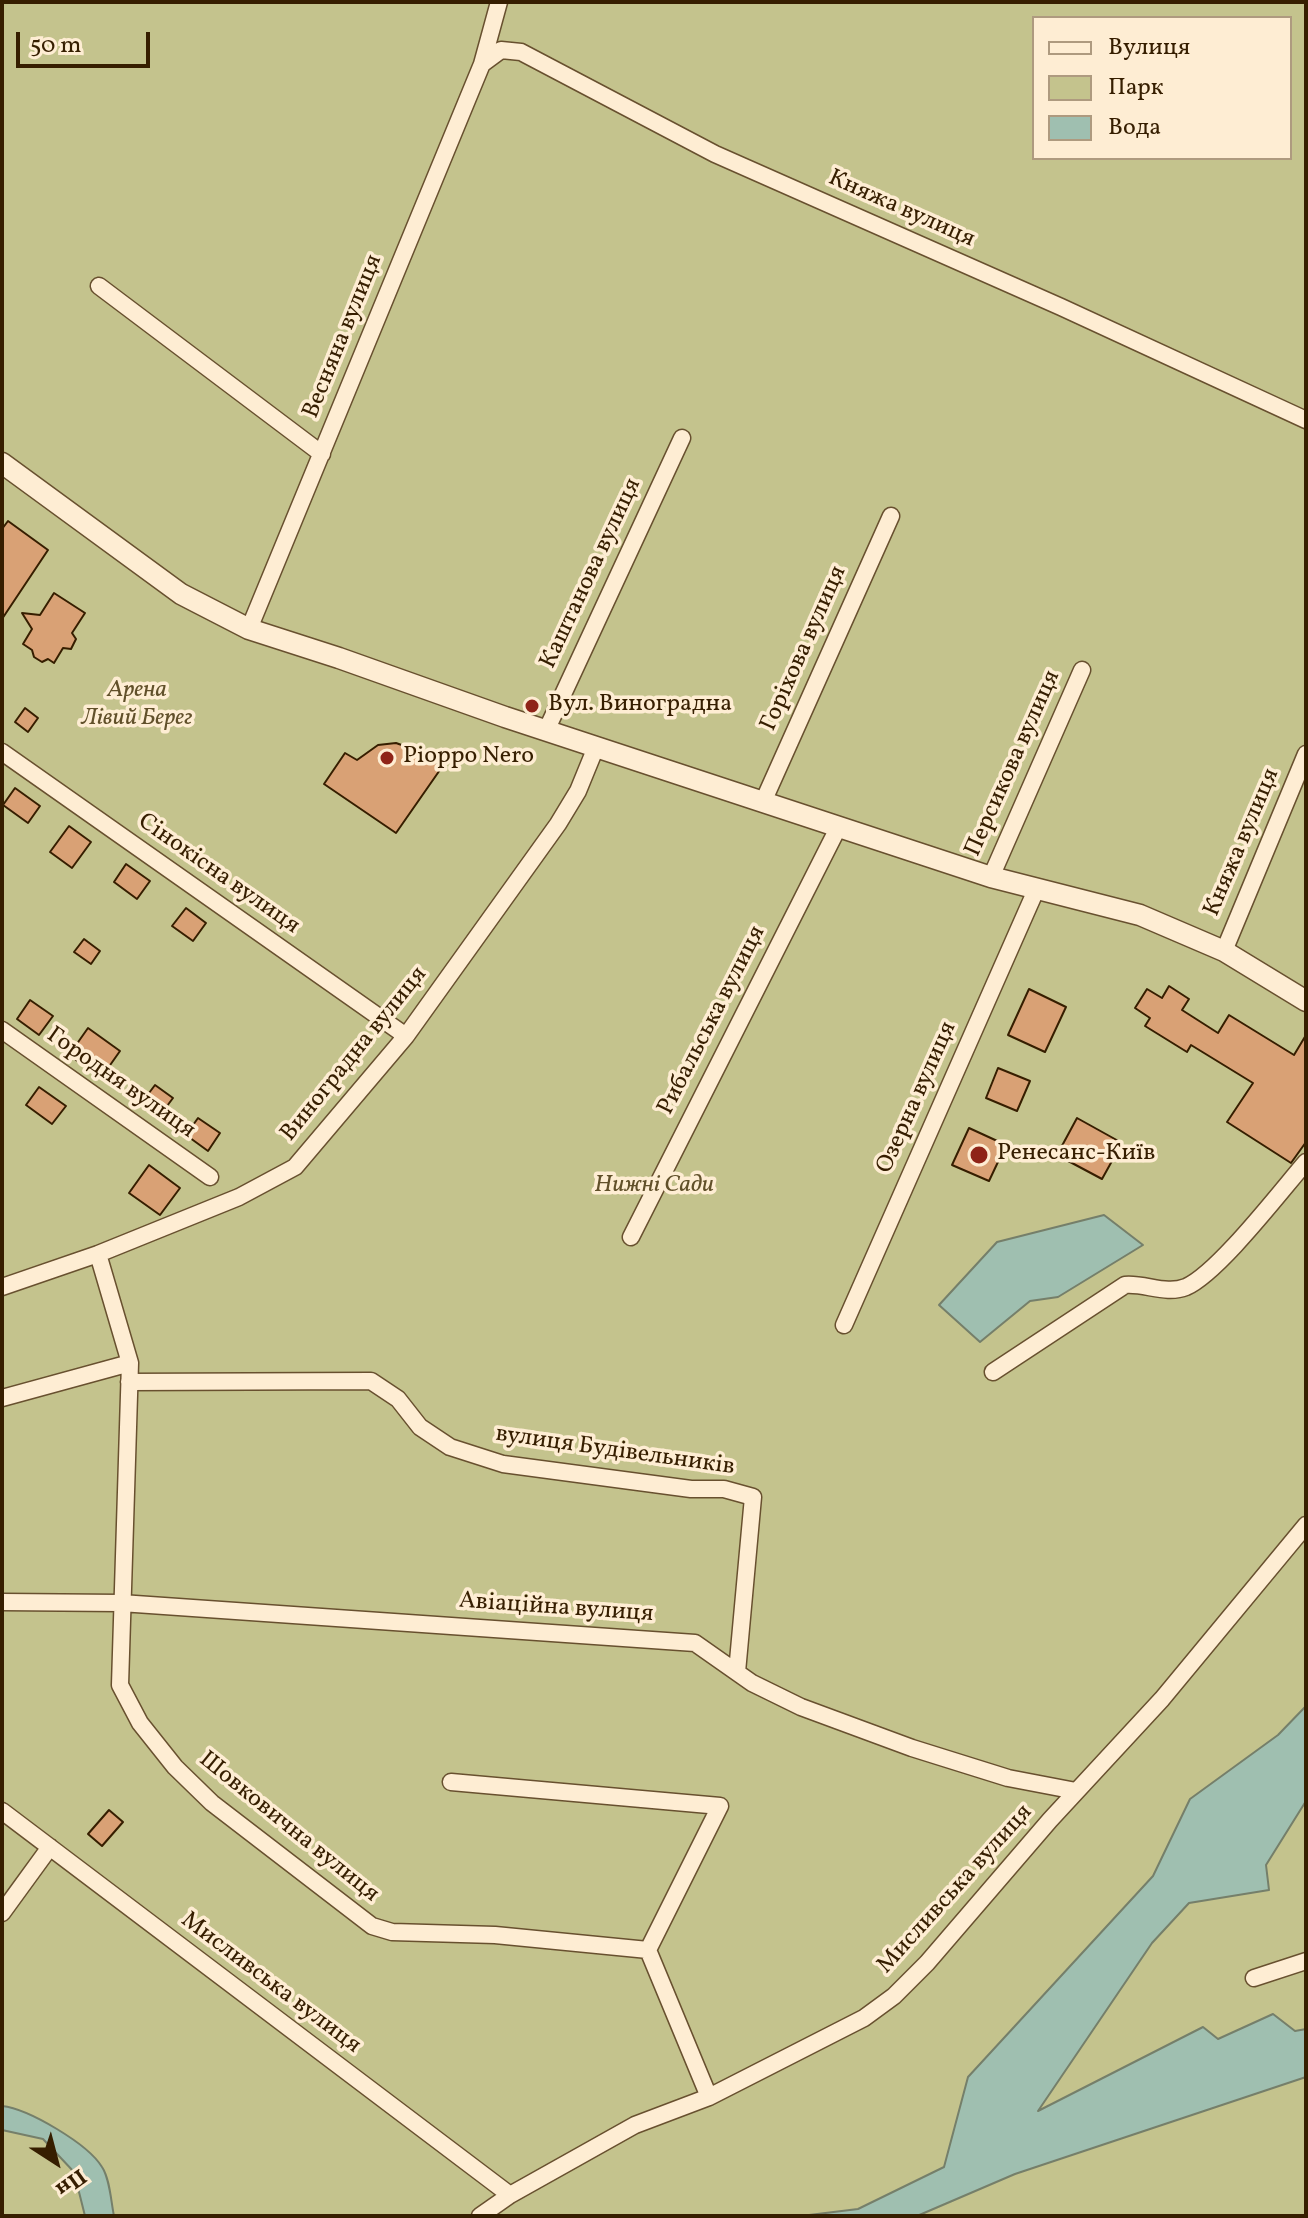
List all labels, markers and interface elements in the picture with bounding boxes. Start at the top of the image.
scale bar [20,16,154,66]
legend [1032,16,1292,160]
text: 50 m [30,29,82,63]
text: Вулиця [1108,31,1190,65]
text: Парк [1108,71,1164,105]
text: Вода [1108,111,1161,145]
street label: Княжа вулиця [823,165,979,255]
street label: Весняна вулиця [298,251,390,423]
street label: Каштанова вулиця [535,474,649,674]
street label: Горіхова вулиця [756,562,854,736]
street label: Персикова вулиця [960,666,1068,862]
park label: Арена Лівий Берег [81,678,193,734]
place label: Вул. Виноградна [548,692,732,720]
marker: Вул. Виноградна [523,697,541,715]
place label: Pioppo Nero [403,744,534,772]
marker: Pioppo Nero [378,749,396,767]
street label: Княжа вулиця [1199,765,1287,921]
street label: Сінокісна вулиця [132,808,304,942]
street label: Рибальська вулиця [653,922,773,1120]
street label: Виноградна вулиця [276,962,434,1148]
street label: Озерна вулиця [872,1018,964,1178]
street label: Городня вулиця [40,1022,200,1146]
place label: Ренесанс-Київ [997,1141,1155,1169]
marker: Ренесанс-Київ [968,1144,990,1166]
park label: Нижні Сади [594,1173,714,1201]
street label: вулиця Будівельників [494,1421,736,1483]
street label: Авіаційна вулиця [458,1588,654,1630]
street label: Шовковична вулиця [192,1746,384,1910]
street label: Мисливська вулиця [872,1799,1040,1981]
street label: Мисливська вулиця [174,1907,366,2061]
north arrow [16,2122,96,2202]
text: Пн [49,2160,92,2204]

